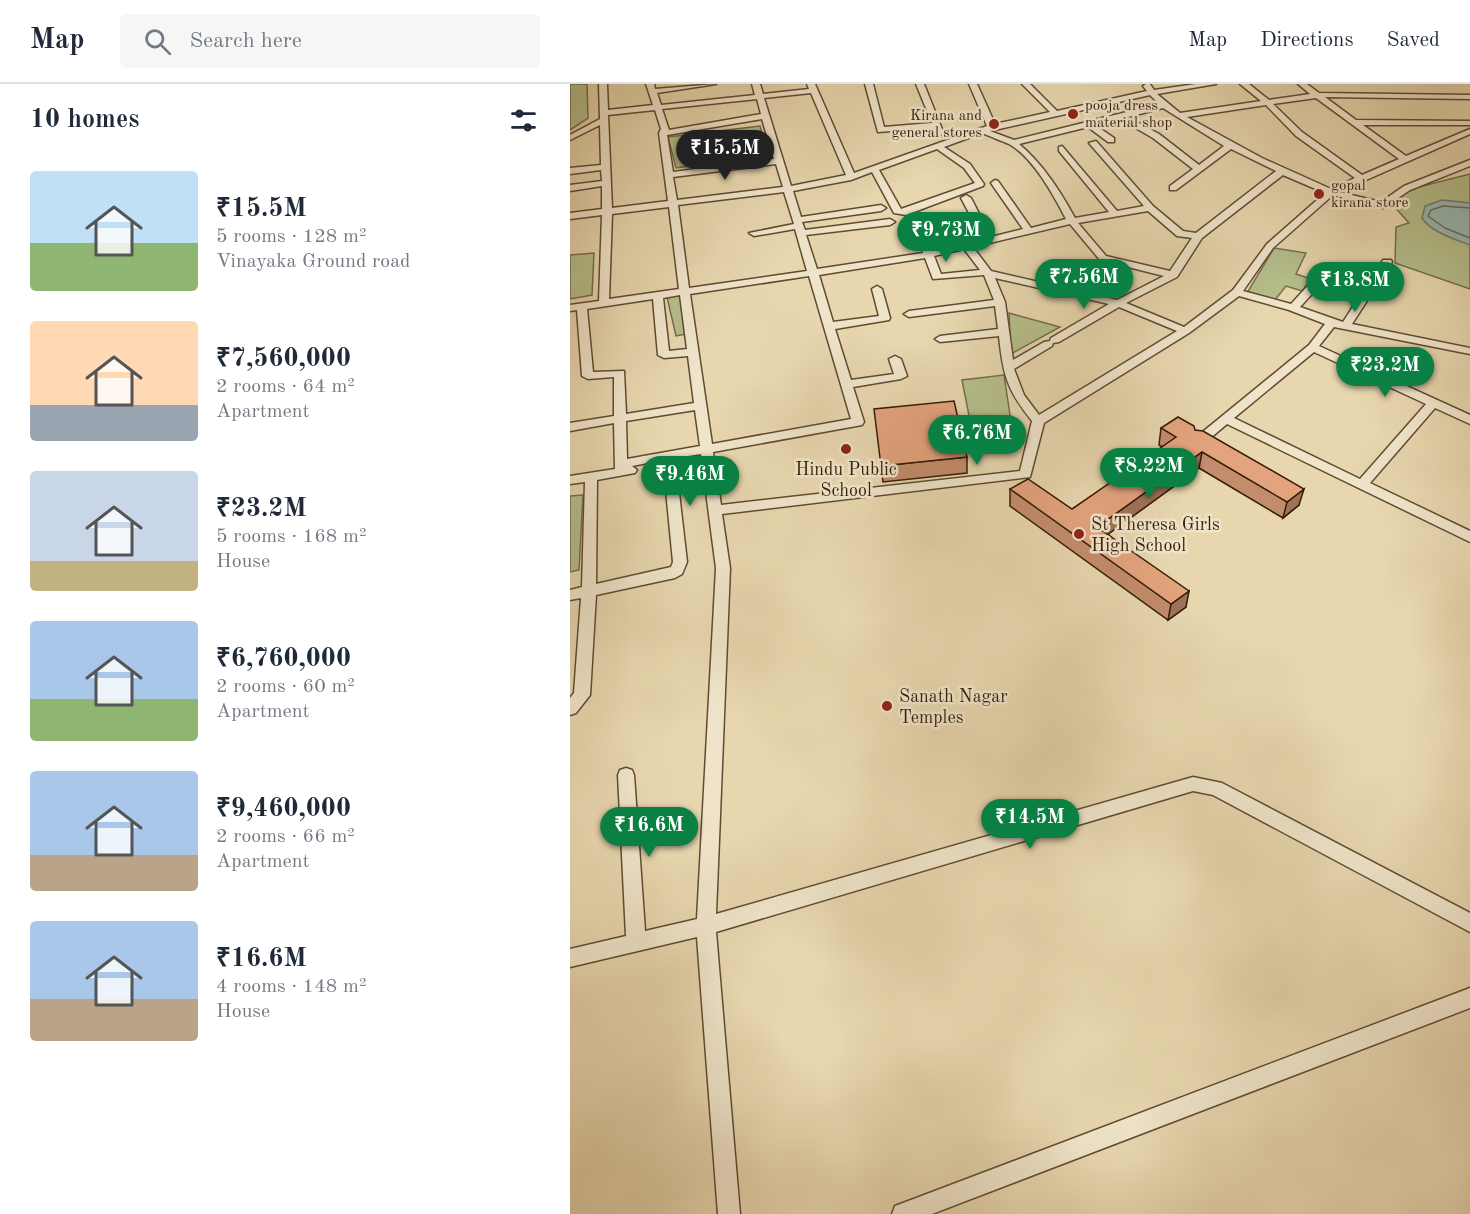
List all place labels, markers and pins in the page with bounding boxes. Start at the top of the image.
place label: pooja dress material shop [1085,99,1172,131]
marker: pooja dress material shop [1066,107,1080,121]
place label: Kirana and general stores [891,109,982,141]
marker: Kirana and general stores [987,117,1001,131]
pin: ₹15.5M [676,130,774,181]
place label: gopal kirana store [1331,179,1408,211]
marker: gopal kirana store [1312,187,1326,201]
pin: ₹9.73M [897,212,995,263]
pin: ₹7.56M [1035,259,1133,310]
pin: ₹13.8M [1306,262,1404,313]
pin: ₹23.2M [1336,347,1434,398]
pin: ₹6.76M [928,415,1026,466]
marker: Hindu Public School [839,442,853,456]
pin: ₹8.22M [1100,448,1198,499]
pin: ₹9.46M [641,456,739,507]
place label: Hindu Public School [795,461,897,500]
place label: St Theresa Girls High School [1091,516,1220,555]
marker: St Theresa Girls High School [1072,527,1086,541]
place label: Sanath Nagar Temples [899,688,1008,727]
marker: Sanath Nagar Temples [880,699,894,713]
pin: ₹14.5M [981,799,1079,850]
pin: ₹16.6M [600,807,698,858]

